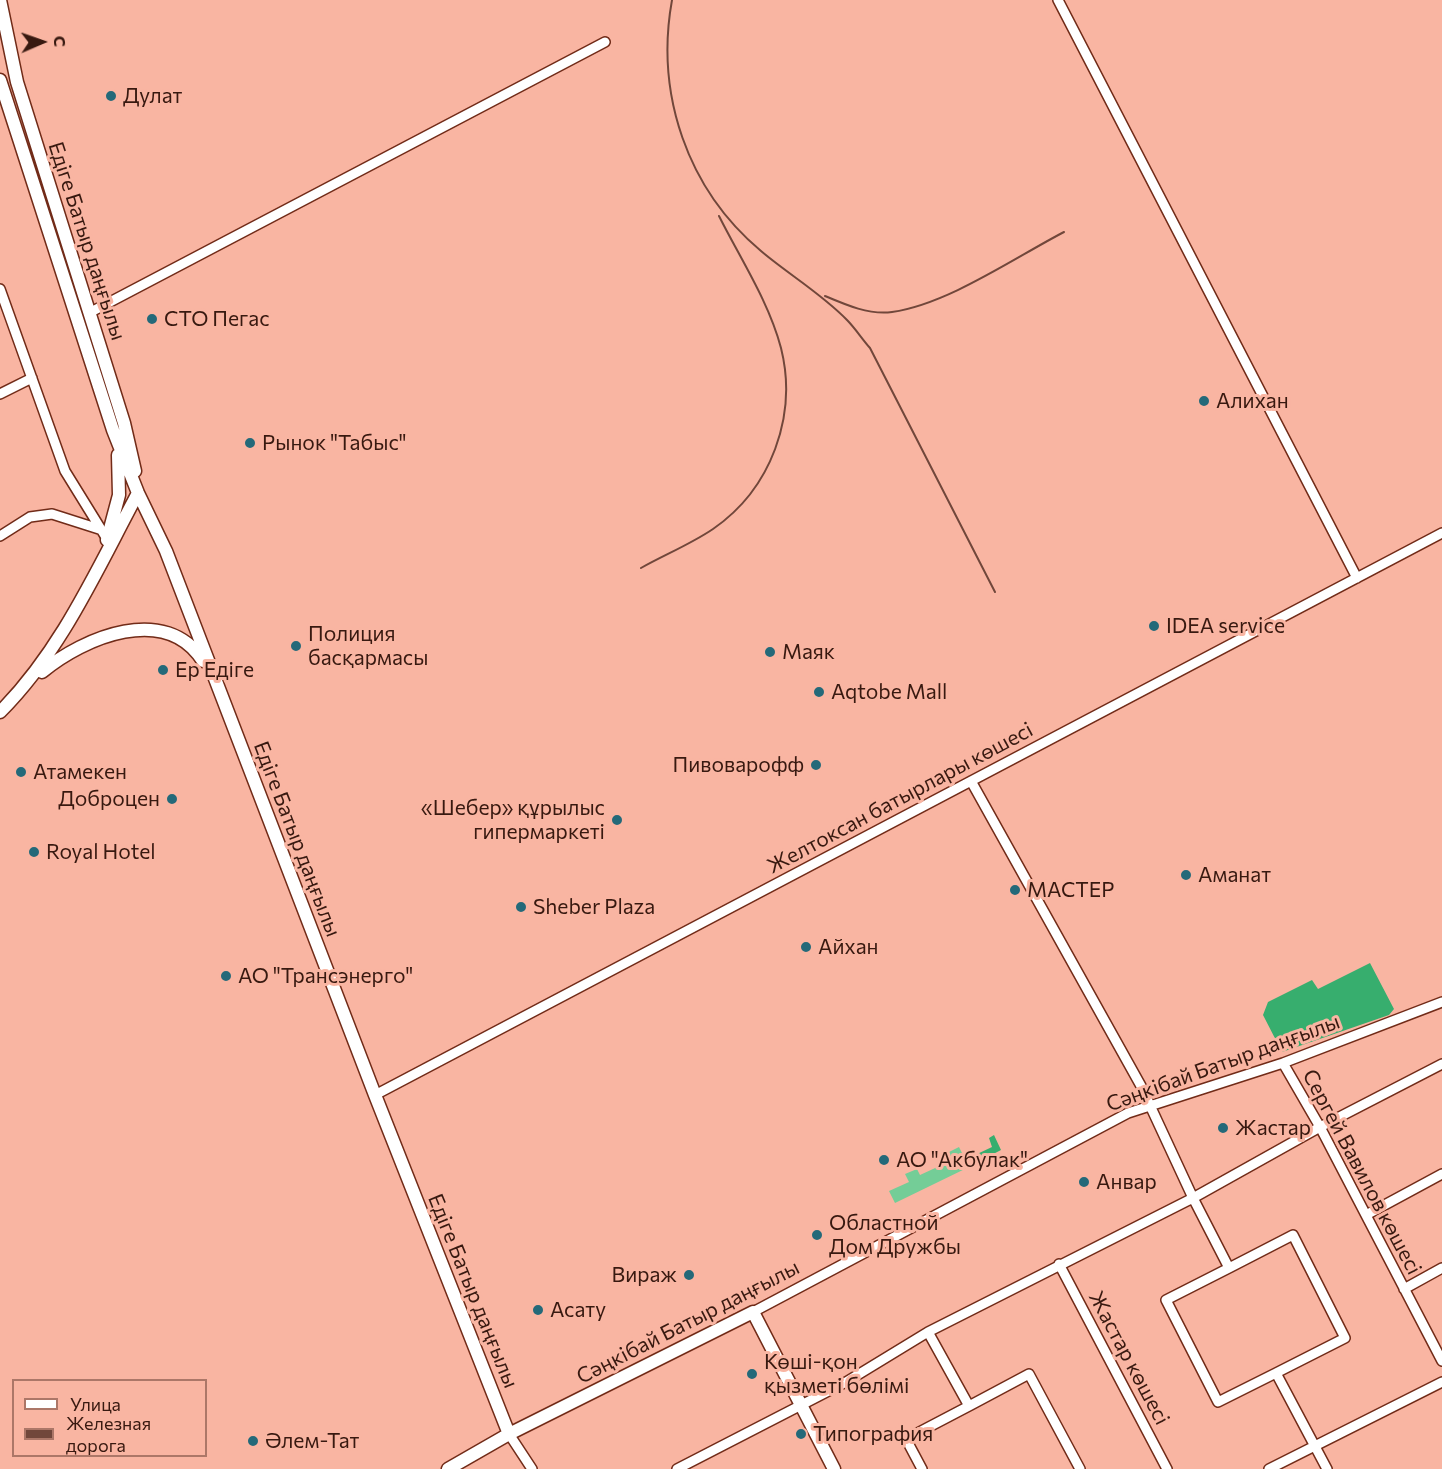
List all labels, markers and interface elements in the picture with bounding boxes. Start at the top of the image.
north arrow [12,12,72,72]
text: С [51,36,70,47]
place label: Дулат [123,83,182,109]
marker: Дулат [104,89,118,103]
street label: Едіге Батыр даңғылы [43,139,131,343]
place label: СТО Пегас [164,306,270,332]
marker: СТО Пегас [145,312,159,326]
place label: Алихан [1216,388,1289,414]
marker: Алихан [1197,394,1211,408]
place label: Рынок "Табыс" [262,430,407,456]
marker: Рынок "Табыс" [243,436,257,450]
place label: IDEA service [1166,613,1285,639]
marker: IDEA service [1147,619,1161,633]
place label: Полиция басқармасы [308,621,428,671]
marker: Полиция басқармасы [289,639,303,653]
place label: Маяк [782,639,835,665]
marker: Маяк [763,645,777,659]
place label: Ер Едіге [175,657,254,683]
marker: Ер Едіге [156,663,170,677]
place label: Aqtobe Mall [831,679,947,705]
marker: Aqtobe Mall [812,685,826,699]
street label: Желтоксан батырлары көшесі [763,717,1037,879]
street label: Едіге Батыр даңғылы [248,738,346,940]
place label: Пивоварофф [673,752,804,778]
marker: Пивоварофф [809,758,823,772]
place label: Атамекен [33,759,127,785]
marker: Атамекен [14,765,28,779]
place label: Доброцен [58,786,160,812]
marker: Доброцен [165,792,179,806]
place label: «Шебер» құрылыс гипермаркеті [421,795,605,845]
marker: «Шебер» құрылыс гипермаркеті [610,813,624,827]
place label: Royal Hotel [46,839,156,865]
marker: Royal Hotel [27,845,41,859]
place label: Аманат [1198,862,1271,888]
marker: Аманат [1179,868,1193,882]
place label: МАСТЕР [1027,877,1114,903]
marker: МАСТЕР [1008,883,1022,897]
place label: Sheber Plaza [533,894,655,920]
marker: Sheber Plaza [514,900,528,914]
place label: Айхан [818,934,879,960]
marker: Айхан [799,940,813,954]
place label: АО "Трансэнерго" [238,963,413,989]
marker: АО "Трансэнерго" [219,969,233,983]
street label: Сәңкібай Батыр даңғылы [1103,1009,1343,1117]
street label: Сергей Вавилов көшесі [1297,1065,1427,1279]
place label: Жастар [1235,1115,1311,1141]
marker: Жастар [1216,1121,1230,1135]
place label: АО "Акбулак" [896,1147,1028,1173]
marker: АО "Акбулак" [877,1153,891,1167]
place label: Анвар [1096,1169,1157,1195]
marker: Анвар [1077,1175,1091,1189]
street label: Едіге Батыр даңғылы [423,1190,523,1392]
place label: Областной Дом Дружбы [829,1210,961,1260]
marker: Областной Дом Дружбы [810,1228,824,1242]
street label: Сәңкібай Батыр даңғылы [572,1255,804,1389]
place label: Вираж [612,1262,677,1288]
marker: Вираж [682,1268,696,1282]
street label: Жастар көшесі [1083,1287,1175,1429]
place label: Асату [550,1297,606,1323]
marker: Асату [531,1303,545,1317]
place label: Көші-қон қызметі бөлімі [764,1349,909,1399]
marker: Көші-қон қызметі бөлімі [745,1367,759,1381]
legend [12,1379,207,1457]
text: Улица [70,1393,121,1415]
text: Железная дорога [66,1412,151,1456]
place label: Типография [813,1421,933,1447]
marker: Типография [794,1427,808,1441]
place label: Әлем-Тат [265,1428,359,1454]
marker: Әлем-Тат [246,1434,260,1448]

